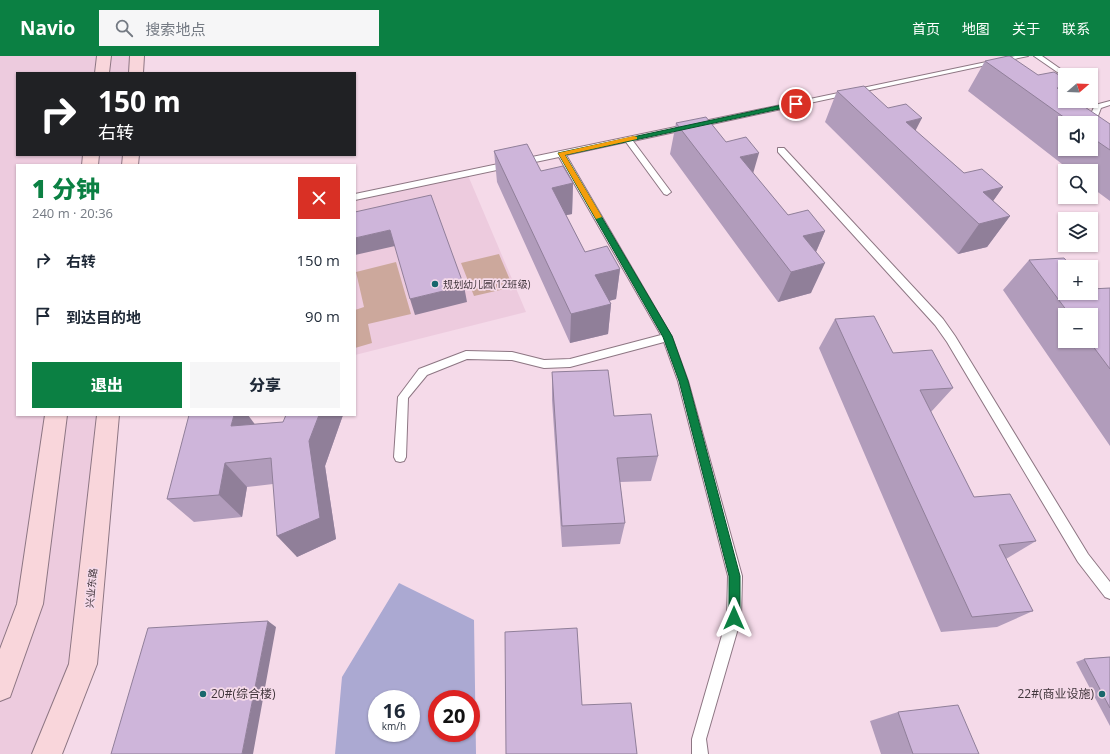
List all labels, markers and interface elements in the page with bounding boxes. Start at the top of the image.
search box [99,10,379,46]
text: Navio [20,15,75,41]
icon: search [113,17,135,39]
text: 搜索地点 [145,19,205,39]
text: 首页 [912,19,940,38]
text: 地图 [962,19,990,38]
text: 关于 [1012,19,1040,38]
text: 联系 [1062,19,1090,38]
north arrow [1058,68,1098,108]
map controls [1058,68,1098,348]
text: 150 m [98,82,181,120]
pin [779,87,813,121]
icon: right [32,88,84,140]
icon: arrive [785,93,807,115]
button: sound [1058,116,1098,156]
text: 右转 [98,120,134,144]
button: search [1058,164,1098,204]
text: 1 分钟 [32,172,100,205]
button: close [298,177,340,219]
text: 240 m · 20:36 [32,204,113,222]
button: layers [1058,212,1098,252]
icon: right [32,249,54,271]
text: 150 m [296,250,340,270]
text: 右转 [66,251,96,271]
button: + [1058,260,1098,300]
place label: 规划幼儿园(12班级) [443,277,530,291]
marker: 规划幼儿园(12班级) [430,279,440,289]
icon: arrive [32,305,54,327]
text: 90 m [305,306,340,326]
text: 到达目的地 [66,307,141,327]
button: − [1058,308,1098,348]
button: 退出 [32,362,182,408]
button: 分享 [190,362,340,408]
street label: 兴业东路 [82,567,100,609]
position arrow [713,597,755,639]
place label: 20#(综合楼) [211,685,276,702]
place label: 22#(商业设施) [1017,685,1094,702]
marker: 20#(综合楼) [198,689,208,699]
marker: 22#(商业设施) [1097,689,1107,699]
speed limit sign: 20 [428,690,480,742]
text: 16 [383,697,405,724]
text: km/h [382,719,406,733]

